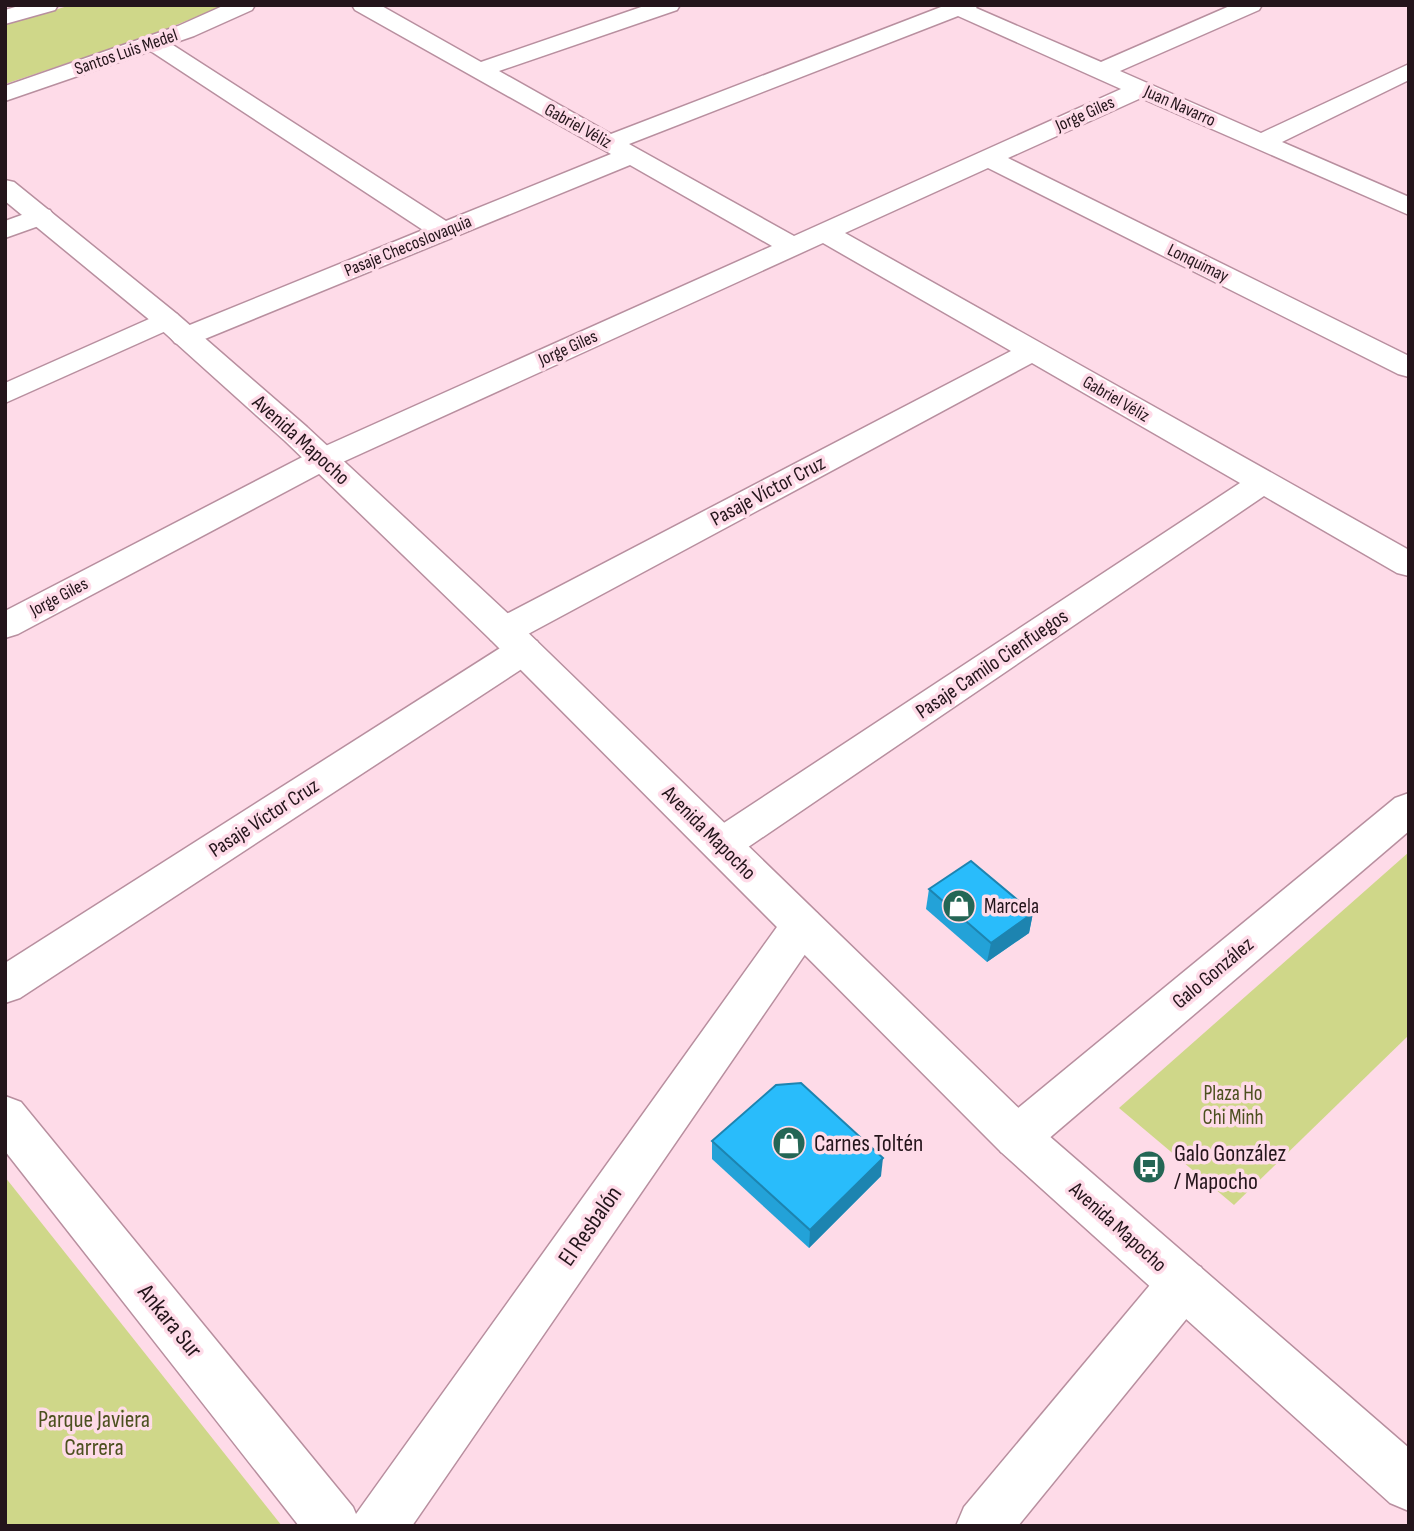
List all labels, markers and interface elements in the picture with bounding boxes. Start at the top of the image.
street label: Santos Luis Medel [72,25,180,79]
street label: Juan Navarro [1140,81,1219,131]
street label: Jorge Giles [1051,92,1118,137]
street label: Gabriel Véliz [541,99,616,153]
street label: Pasaje Checoslovaquia [341,211,475,281]
street label: Lonquimay [1164,239,1232,287]
street label: Jorge Giles [534,326,601,371]
street label: Gabriel Véliz [1079,372,1154,427]
street label: Avenida Mapocho [246,389,355,490]
street label: Pasaje Víctor Cruz [706,450,830,532]
street label: Jorge Giles [26,573,92,621]
street label: Pasaje Camilo Cienfuegos [911,604,1073,724]
street label: Pasaje Víctor Cruz [204,773,324,863]
street label: Avenida Mapocho [656,780,761,885]
shop icon: Marcela [940,887,978,925]
place label: Marcela [984,894,1039,919]
street label: Galo González [1167,932,1259,1014]
park label: Plaza Ho Chi Minh [1203,1081,1263,1130]
shop icon: Carnes Toltén [770,1124,808,1162]
place label: Carnes Toltén [814,1129,923,1158]
place label: Galo González / Mapocho [1174,1139,1287,1196]
bus stop icon: Galo González / Mapocho [1130,1148,1168,1186]
street label: Avenida Mapocho [1063,1176,1172,1277]
street label: El Resbalón [552,1180,628,1272]
street label: Ankara Sur [131,1278,208,1364]
park label: Parque Javiera Carrera [38,1405,150,1462]

